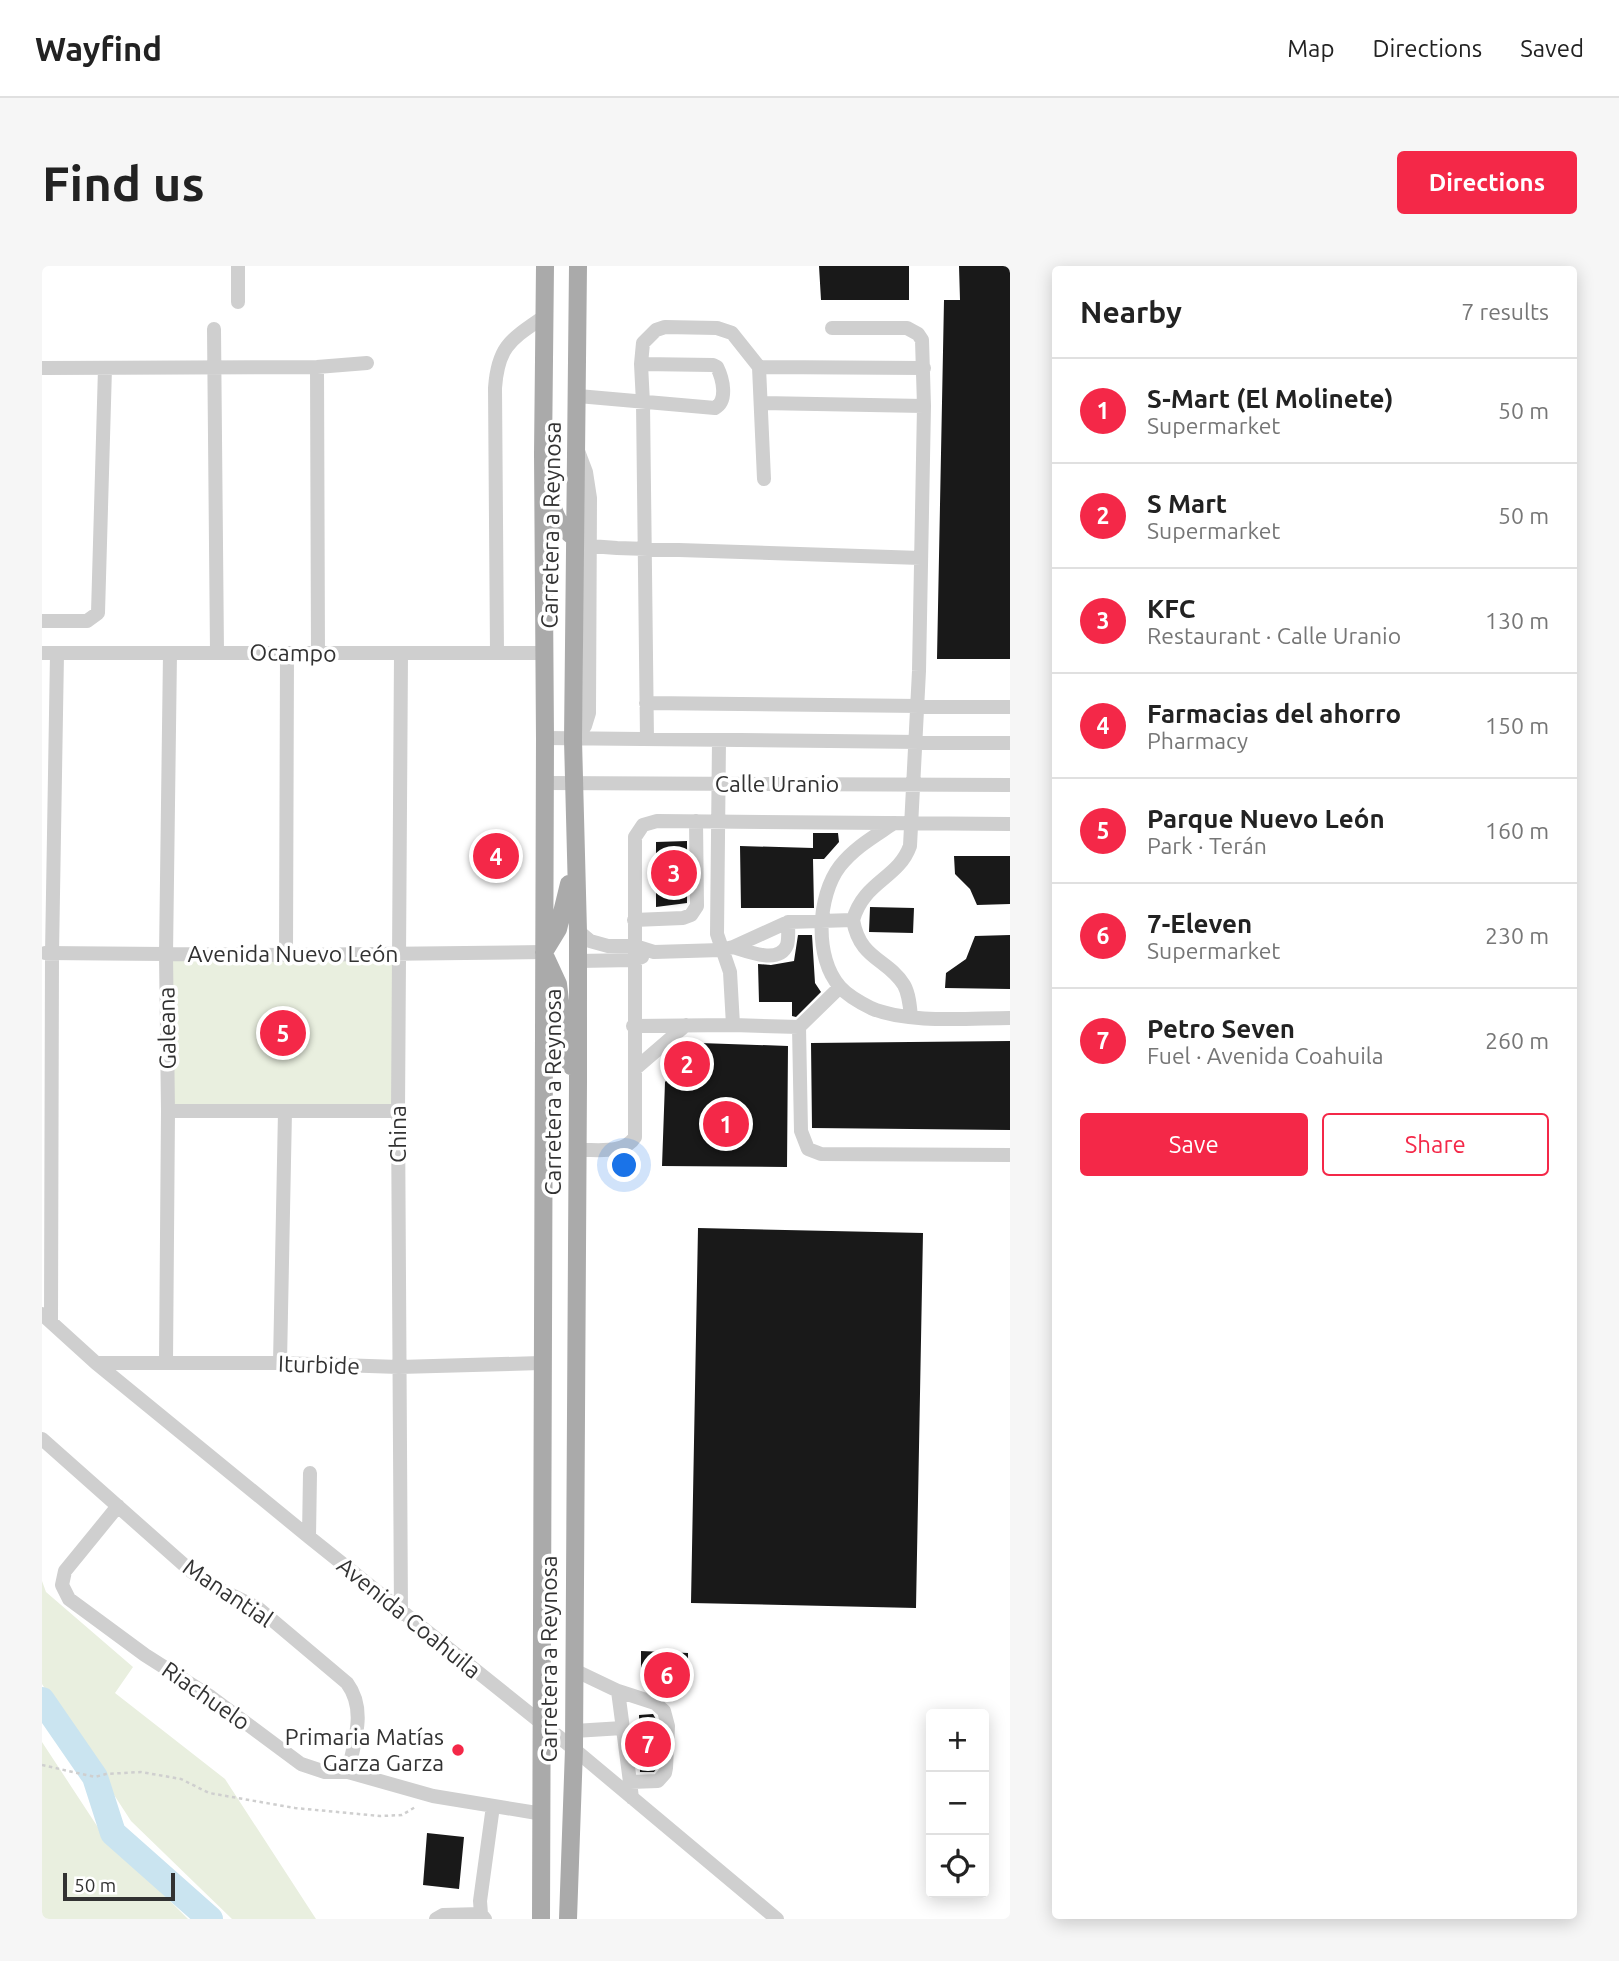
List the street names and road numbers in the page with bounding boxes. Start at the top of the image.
street label: Carretera a Reynosa [536,421,565,629]
street label: Ocampo [249,639,337,666]
street label: Calle Uranio [715,771,839,796]
street label: Avenida Nuevo León [188,941,398,966]
street label: Galeana [153,987,180,1070]
street label: Carretera a Reynosa [540,988,565,1196]
street label: China [385,1105,410,1163]
street label: Iturbide [278,1351,360,1378]
street label: Avenida Coahuila [333,1552,486,1683]
street label: Manantial [179,1554,278,1632]
street label: Carretera a Reynosa [536,1555,561,1763]
street label: Riachuelo [158,1656,255,1735]

